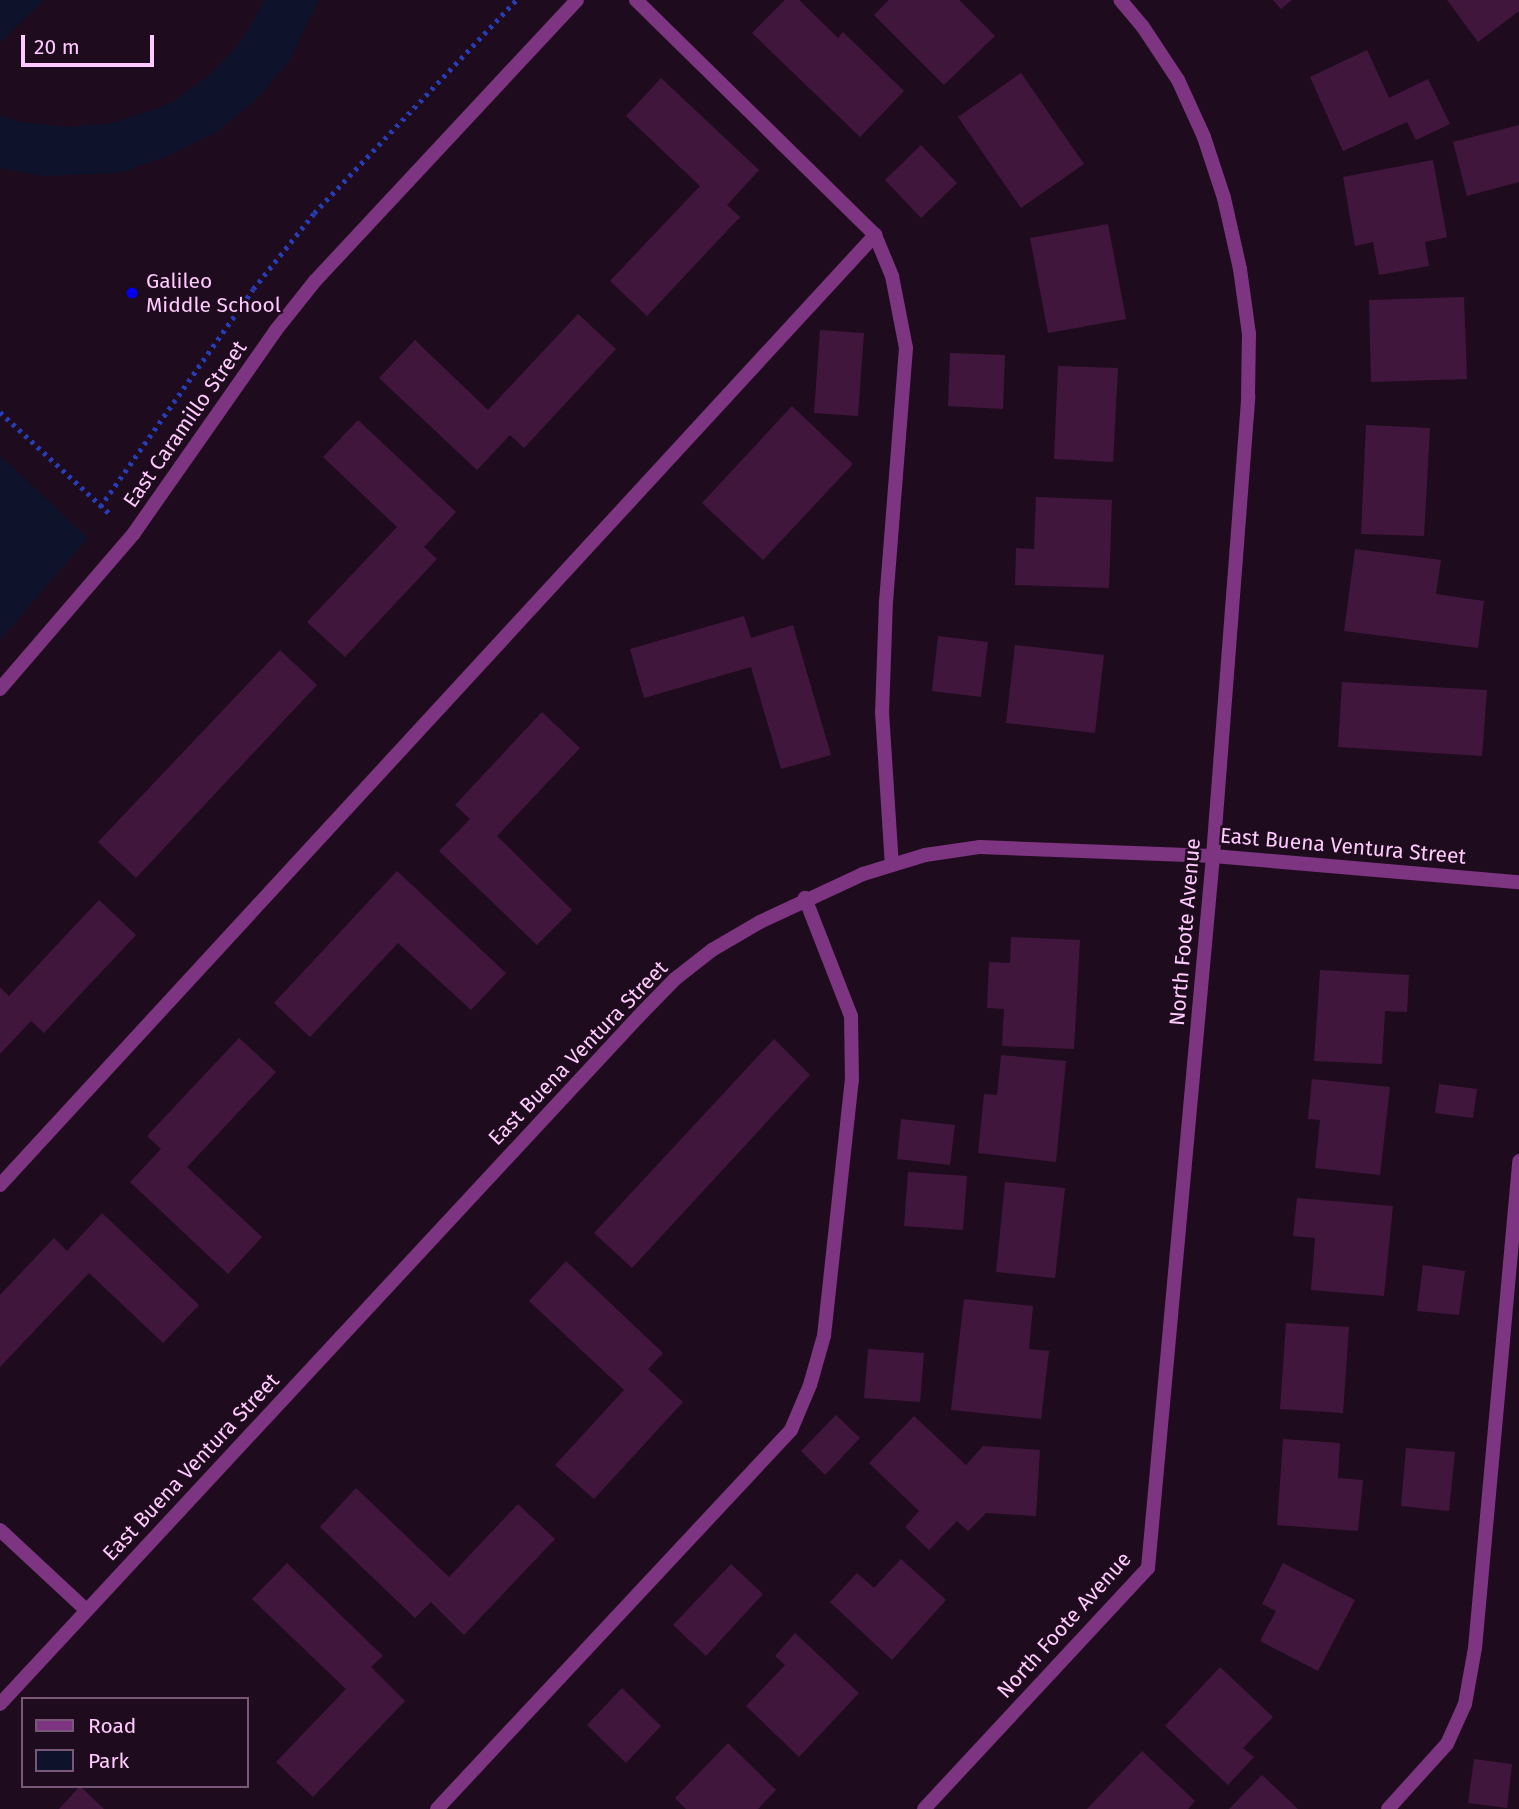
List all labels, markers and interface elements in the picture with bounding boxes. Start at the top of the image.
scale bar [24,21,158,65]
text: 20 m [34,34,80,60]
place label: Galileo Middle School [146,268,281,318]
marker: Galileo Middle School [124,285,140,301]
street label: East Caramillo Street [118,336,252,512]
street label: East Buena Ventura Street [1219,823,1467,869]
street label: North Foote Avenue [1164,837,1206,1027]
street label: East Buena Ventura Street [483,955,673,1151]
street label: East Buena Ventura Street [98,1368,284,1566]
street label: North Foote Avenue [992,1547,1136,1703]
legend [21,1697,248,1788]
text: Road [88,1713,136,1739]
text: Park [88,1748,129,1774]

